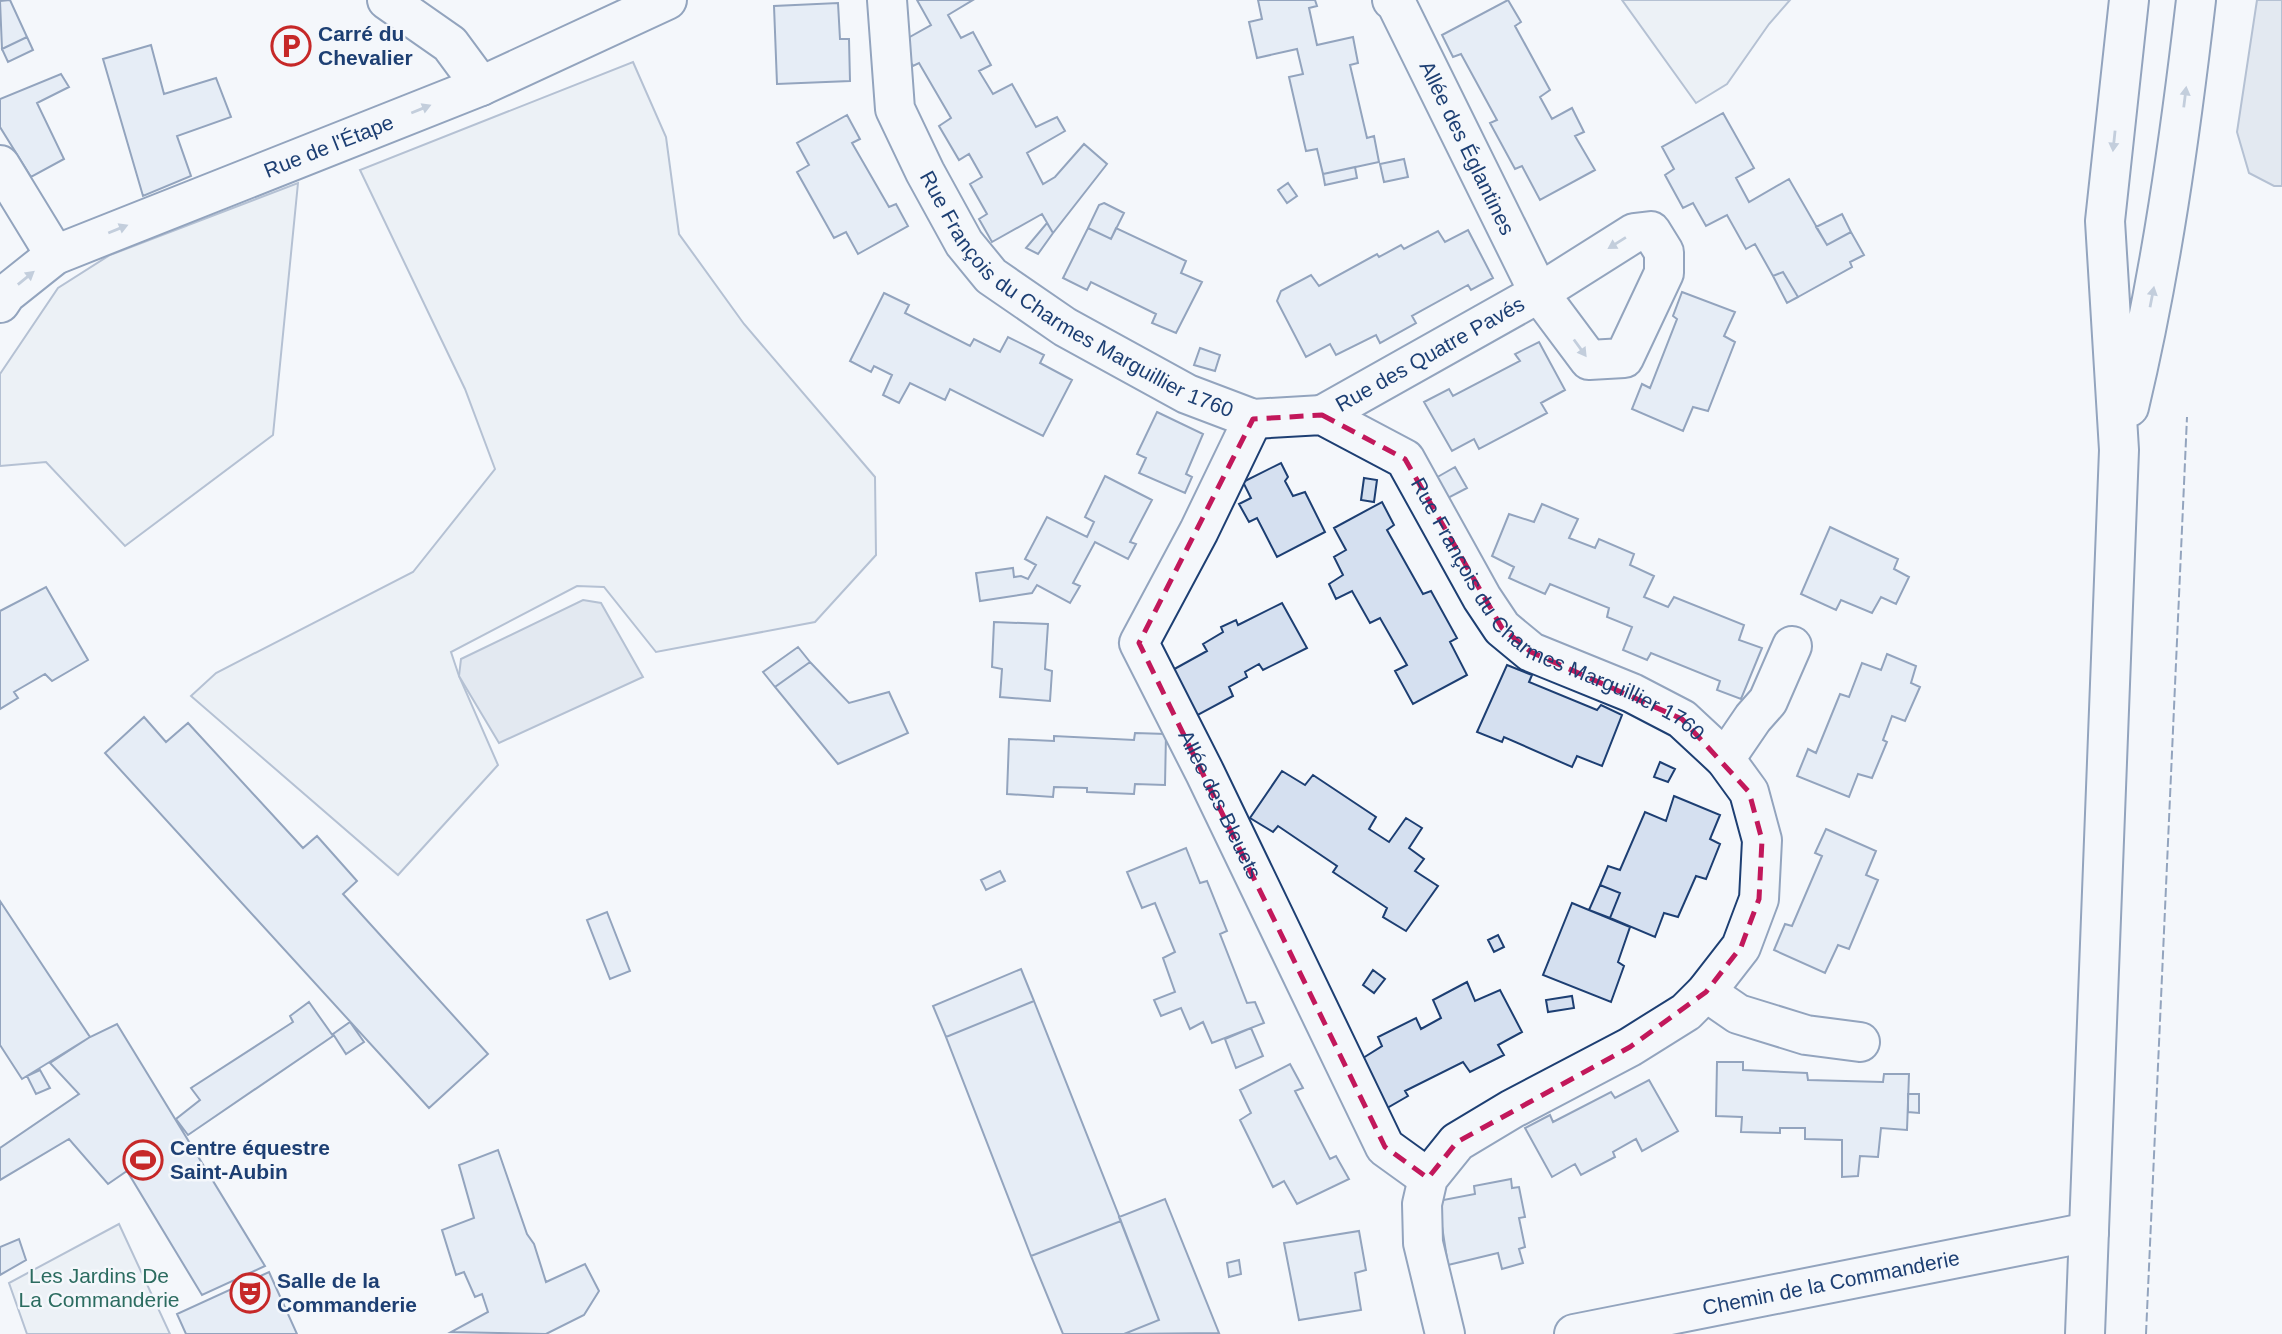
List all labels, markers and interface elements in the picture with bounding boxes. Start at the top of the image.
place label: Carré du Chevalier [318,22,413,69]
parking icon: Carré du Chevalier [270,25,312,67]
street label: Allée des Églantines [1415,57,1519,238]
one-way arrow [2179,85,2190,107]
one-way arrow [411,104,432,115]
street label: Rue de l'Étape [261,110,397,182]
one-way arrow [2108,130,2119,152]
street label: Rue François du Charmes Marguillier 1760 [916,167,1237,421]
one-way arrow [108,224,129,235]
one-way arrow [1607,237,1627,250]
one-way arrow [18,271,35,286]
one-way arrow [2147,286,2158,308]
street label: Rue des Quatre Pavés [1332,292,1528,416]
one-way arrow [1572,338,1587,356]
street label: Rue François du Charmes Marguillier 1760 [1407,474,1709,745]
street label: Allée des Bleuets [1174,726,1266,882]
place label: Centre équestre Saint-Aubin [170,1136,330,1183]
sports icon: Centre équestre Saint-Aubin [122,1139,164,1181]
street label: Chemin de la Commanderie [1700,1246,1961,1319]
park label: Les Jardins De La Commanderie [18,1264,180,1311]
place label: Salle de la Commanderie [277,1269,417,1316]
theatre icon: Salle de la Commanderie [229,1272,271,1314]

